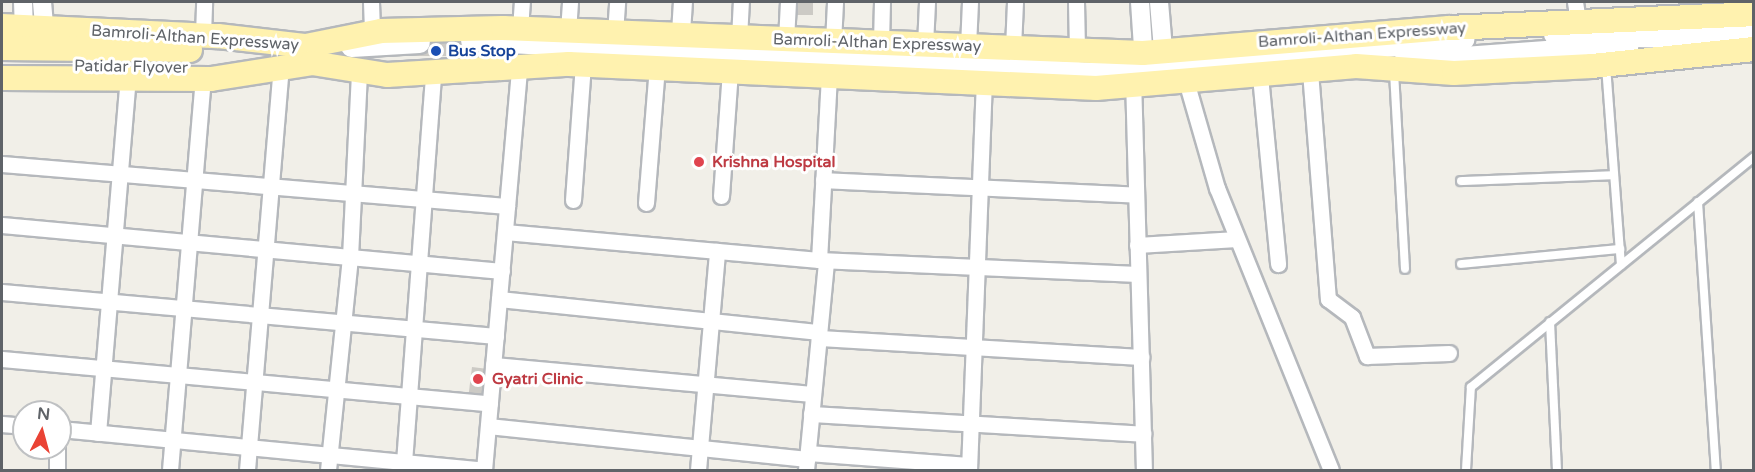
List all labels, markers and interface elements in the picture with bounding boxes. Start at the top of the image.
street label: Bamroli-Althan Expressway [1257,18,1467,52]
street label: Bamroli-Althan Expressway [90,21,300,55]
street label: Bamroli-Althan Expressway [773,30,981,56]
place label: Bus Stop [448,41,516,61]
marker: Bus Stop [429,44,443,58]
street label: Patidar Flyover [74,56,188,78]
place label: Krishna Hospital [712,152,836,172]
marker: Krishna Hospital [690,153,708,171]
place label: Gyatri Clinic [492,369,583,389]
marker: Gyatri Clinic [469,370,487,388]
north arrow [12,400,72,460]
text: N [36,403,51,425]

